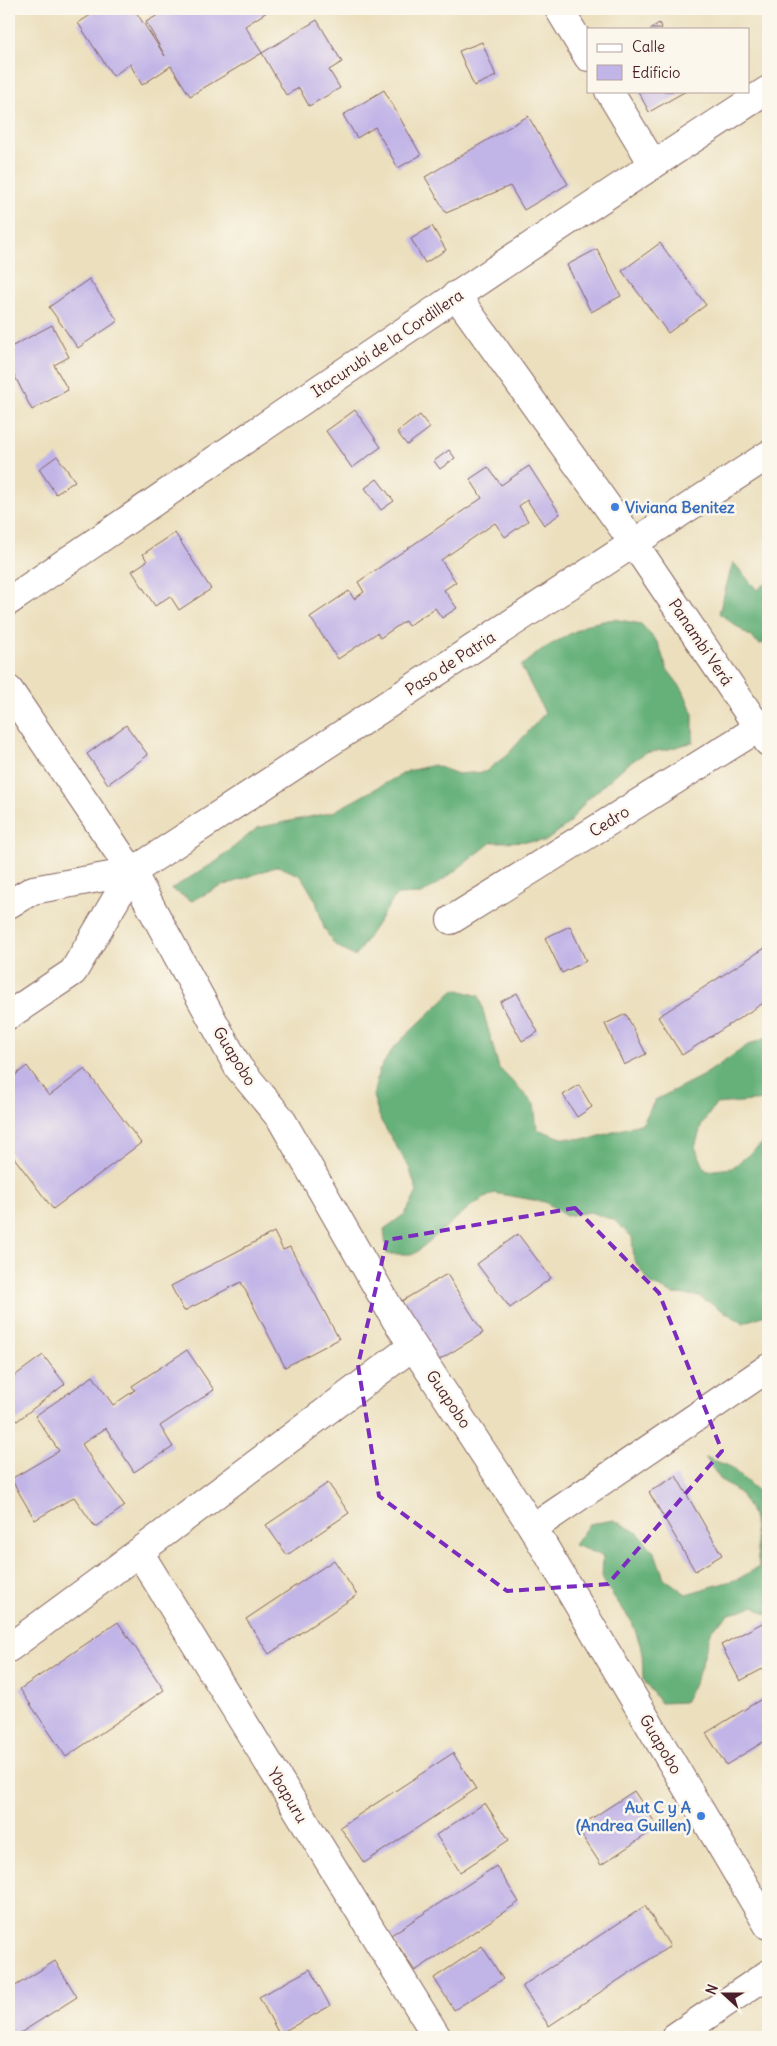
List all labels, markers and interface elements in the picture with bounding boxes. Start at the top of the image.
legend [587,28,750,92]
text: Calle [632,37,665,56]
text: Edificio [632,63,680,82]
street label: Itacurubí de la Cordillera [307,285,467,401]
place label: Viviana Benitez [625,497,735,517]
marker: Viviana Benitez [609,501,621,513]
street label: Panambí Verá [665,595,737,689]
street label: Paso de Patria [401,627,499,699]
street label: Cedro [585,801,633,841]
street label: Guapobo [209,1023,261,1089]
street label: Guapobo [422,1366,476,1432]
street label: Guapobo [635,1711,687,1777]
street label: Ybapuru [264,1764,312,1826]
place label: Aut C y A (Andrea Guillen) [576,1797,691,1836]
marker: Aut C y A (Andrea Guillen) [695,1810,707,1822]
north arrow [700,1968,750,2018]
text: N [702,1982,722,1997]

